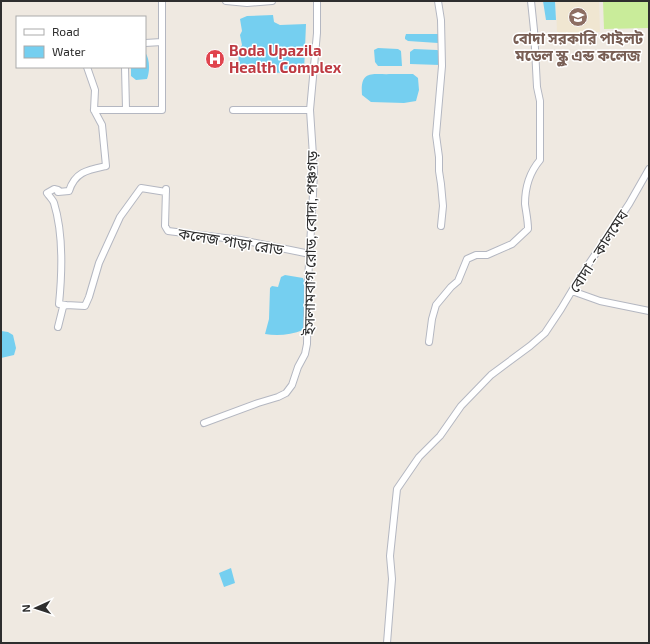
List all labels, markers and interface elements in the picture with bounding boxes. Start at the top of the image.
school or university icon: বোদা সরকারি পাইলট মডেল স্কুল এন্ড কলেজ [567,6,589,28]
legend [16,16,146,68]
text: Road [52,24,80,38]
place label: বোদা সরকারি পাইলট মডেল স্কুল এন্ড কলেজ [513,29,644,67]
place label: Boda Upazila Health Complex [229,41,342,76]
text: Water [52,44,86,58]
hospital icon: Boda Upazila Health Complex [204,48,226,70]
street label: ইসলামবাগ রোড, বোদা, পঞ্চগড় [299,150,321,336]
street label: বোদা - কালমেঘ [565,206,632,296]
street label: কলেজ পাড়া রোড [176,224,285,258]
north arrow [16,588,56,628]
text: N [19,604,32,613]

